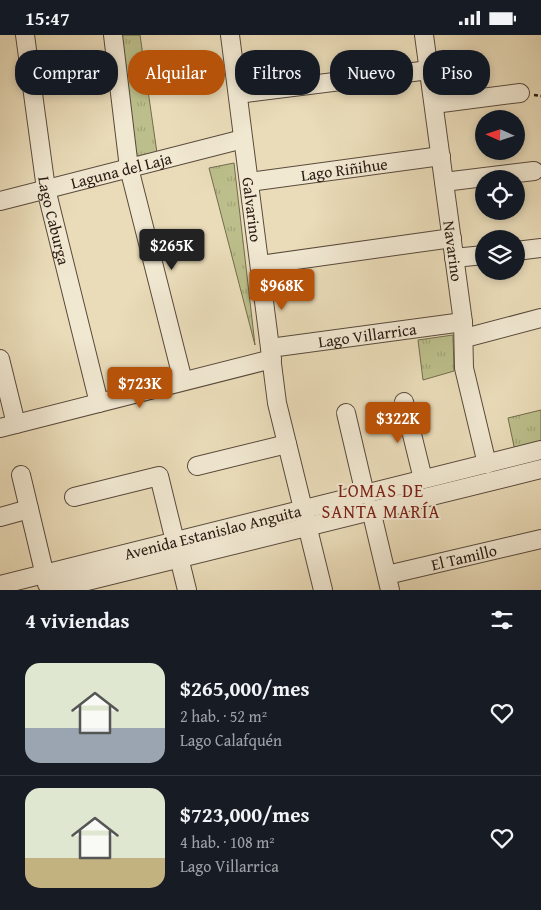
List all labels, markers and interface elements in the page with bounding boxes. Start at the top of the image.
text: 15:47 [25,4,70,32]
chip: Comprar [15,50,118,95]
chip: Alquilar [128,50,225,95]
chip: Filtros [235,50,320,95]
chip: Nuevo [330,50,413,95]
chip: Piso [423,50,490,95]
north arrow [475,110,525,160]
map controls [475,110,525,280]
street label: Laguna del Laja [68,146,175,195]
street label: Lago Riñihue [299,151,389,187]
button: locate [475,170,525,220]
street label: Lago Caburga [32,175,76,268]
street label: Galvarino [236,176,268,243]
street label: Navarino [437,219,469,283]
pin: $265K [137,229,207,271]
button: layers [475,230,525,280]
text: $265K [150,233,194,257]
pin: $968K [247,269,317,311]
text: $968K [260,273,304,297]
street label: Lago Villarrica [317,316,418,353]
pin: $723K [105,367,175,409]
text: $723K [118,371,162,395]
pin: $322K [363,401,433,444]
text: $322K [376,406,420,430]
district label: LOMAS DE SANTA MARÍA [322,477,440,525]
street label: Avenida Estanislao Anguita [122,498,304,566]
street label: El Tamillo [429,538,499,576]
text: 4 viviendas [25,605,130,636]
icon: filters [488,606,516,634]
text: $265,000/mes [180,673,309,704]
icon: home [65,683,125,743]
icon: heart [488,699,516,727]
text: 2 hab. · 52 m² [180,704,267,728]
text: Lago Calafquén [180,728,282,752]
text: $723,000/mes [180,799,309,830]
icon: home [65,808,125,868]
icon: heart [488,824,516,852]
text: 4 hab. · 108 m² [180,830,275,854]
text: Lago Villarrica [180,854,279,878]

